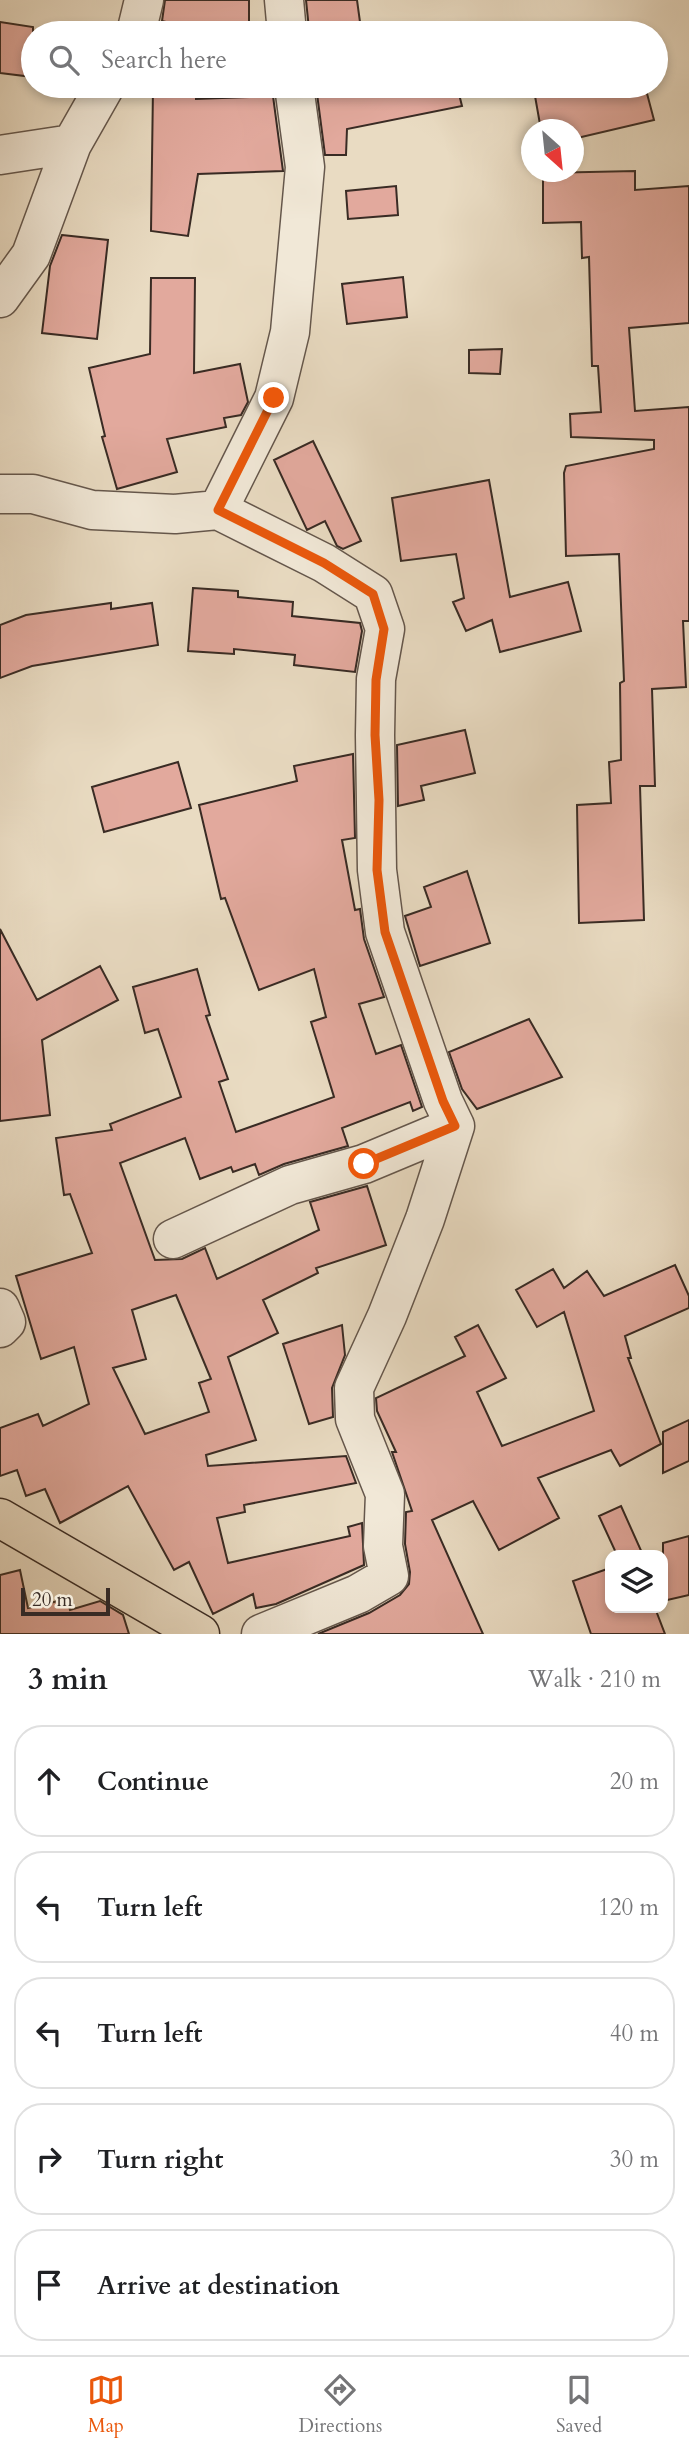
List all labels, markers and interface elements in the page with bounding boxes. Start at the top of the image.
search box [21,21,668,98]
icon: search [45,41,83,79]
text: Search here [101,42,227,77]
north arrow [521,119,584,182]
route end [258,382,289,413]
route start [348,1148,379,1179]
map controls [605,1550,668,1613]
button: layers [605,1550,668,1613]
scale bar [21,1585,110,1617]
text: 20 m [32,1587,73,1613]
text: 3 min [28,1659,108,1700]
text: Walk · 210 m [528,1664,661,1695]
icon: ahead [30,1762,68,1800]
text: Continue [97,1764,209,1799]
text: 20 m [610,1766,659,1797]
icon: left [30,1888,68,1926]
text: Turn left [97,1890,202,1925]
text: 120 m [598,1892,659,1923]
icon: left [30,2014,68,2052]
text: Turn left [97,2016,202,2051]
text: 40 m [610,2018,659,2049]
icon: right [30,2140,68,2178]
text: Turn right [97,2142,224,2177]
text: 30 m [610,2144,659,2175]
icon: arrive [30,2266,68,2304]
text: Arrive at destination [97,2268,340,2303]
tab: Map [87,2371,125,2439]
tab: Directions [299,2371,382,2439]
tab: Saved [556,2371,602,2439]

